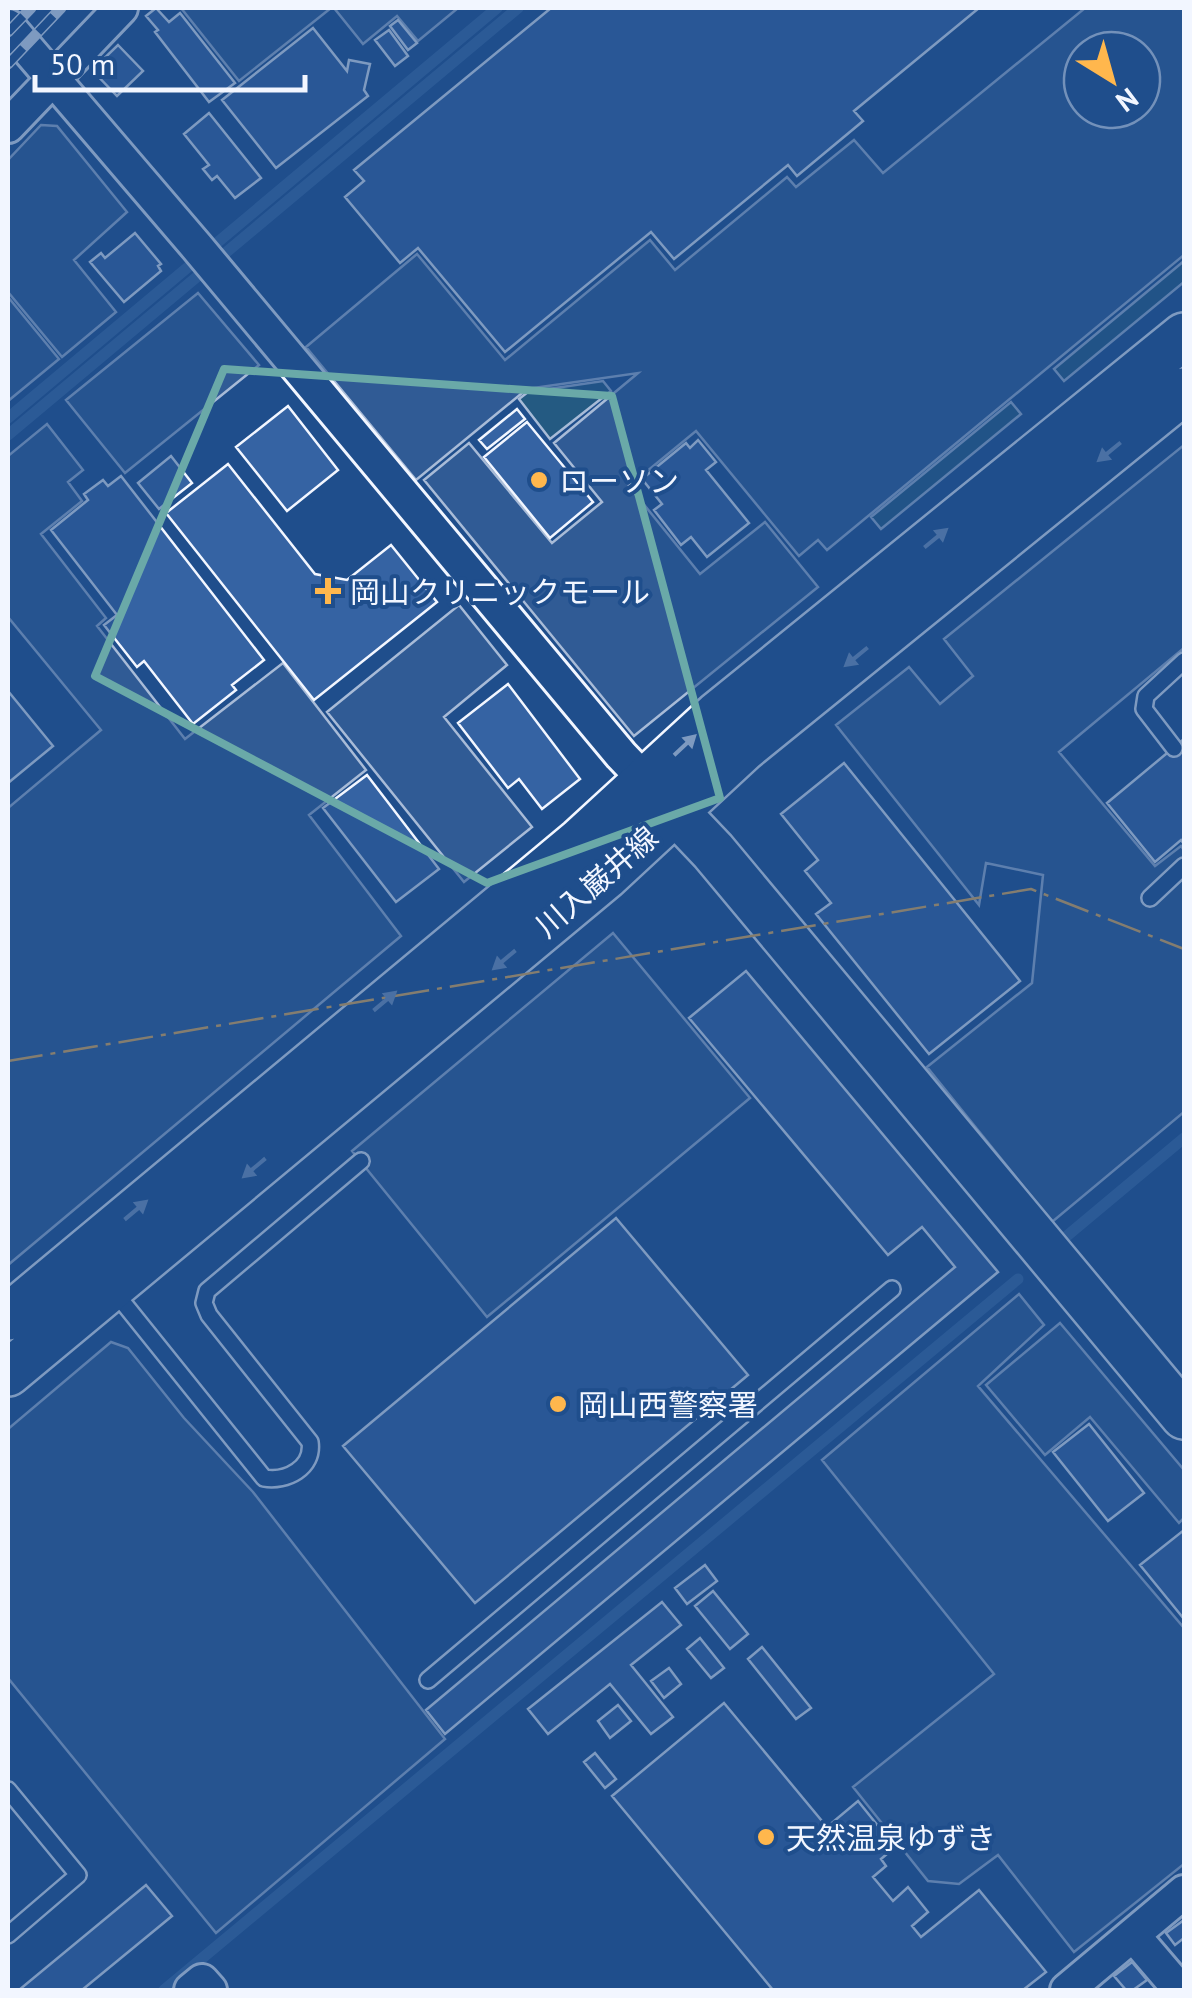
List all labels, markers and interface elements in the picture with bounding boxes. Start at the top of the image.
scale bar [35,30,305,92]
north arrow [1062,30,1162,130]
text: 50 m [50,44,115,83]
text: N [1109,80,1146,121]
one-way arrow [1096,441,1122,462]
place label: ローソン [559,461,679,500]
marker: ローソン [528,469,550,491]
one-way arrow [924,528,949,549]
place label: 岡山クリニックモール [350,572,650,611]
marker: 岡山クリニックモール [315,578,341,604]
one-way arrow [843,646,869,667]
one-way arrow [673,734,697,757]
street label: 川入巌井線 [527,817,665,945]
one-way arrow [492,949,517,970]
one-way arrow [372,991,397,1012]
one-way arrow [242,1157,267,1178]
one-way arrow [123,1199,148,1221]
place label: 岡山西警察署 [578,1385,758,1424]
marker: 岡山西警察署 [547,1393,569,1415]
place label: 天然温泉ゆずき [786,1818,996,1857]
marker: 天然温泉ゆずき [755,1826,777,1848]

